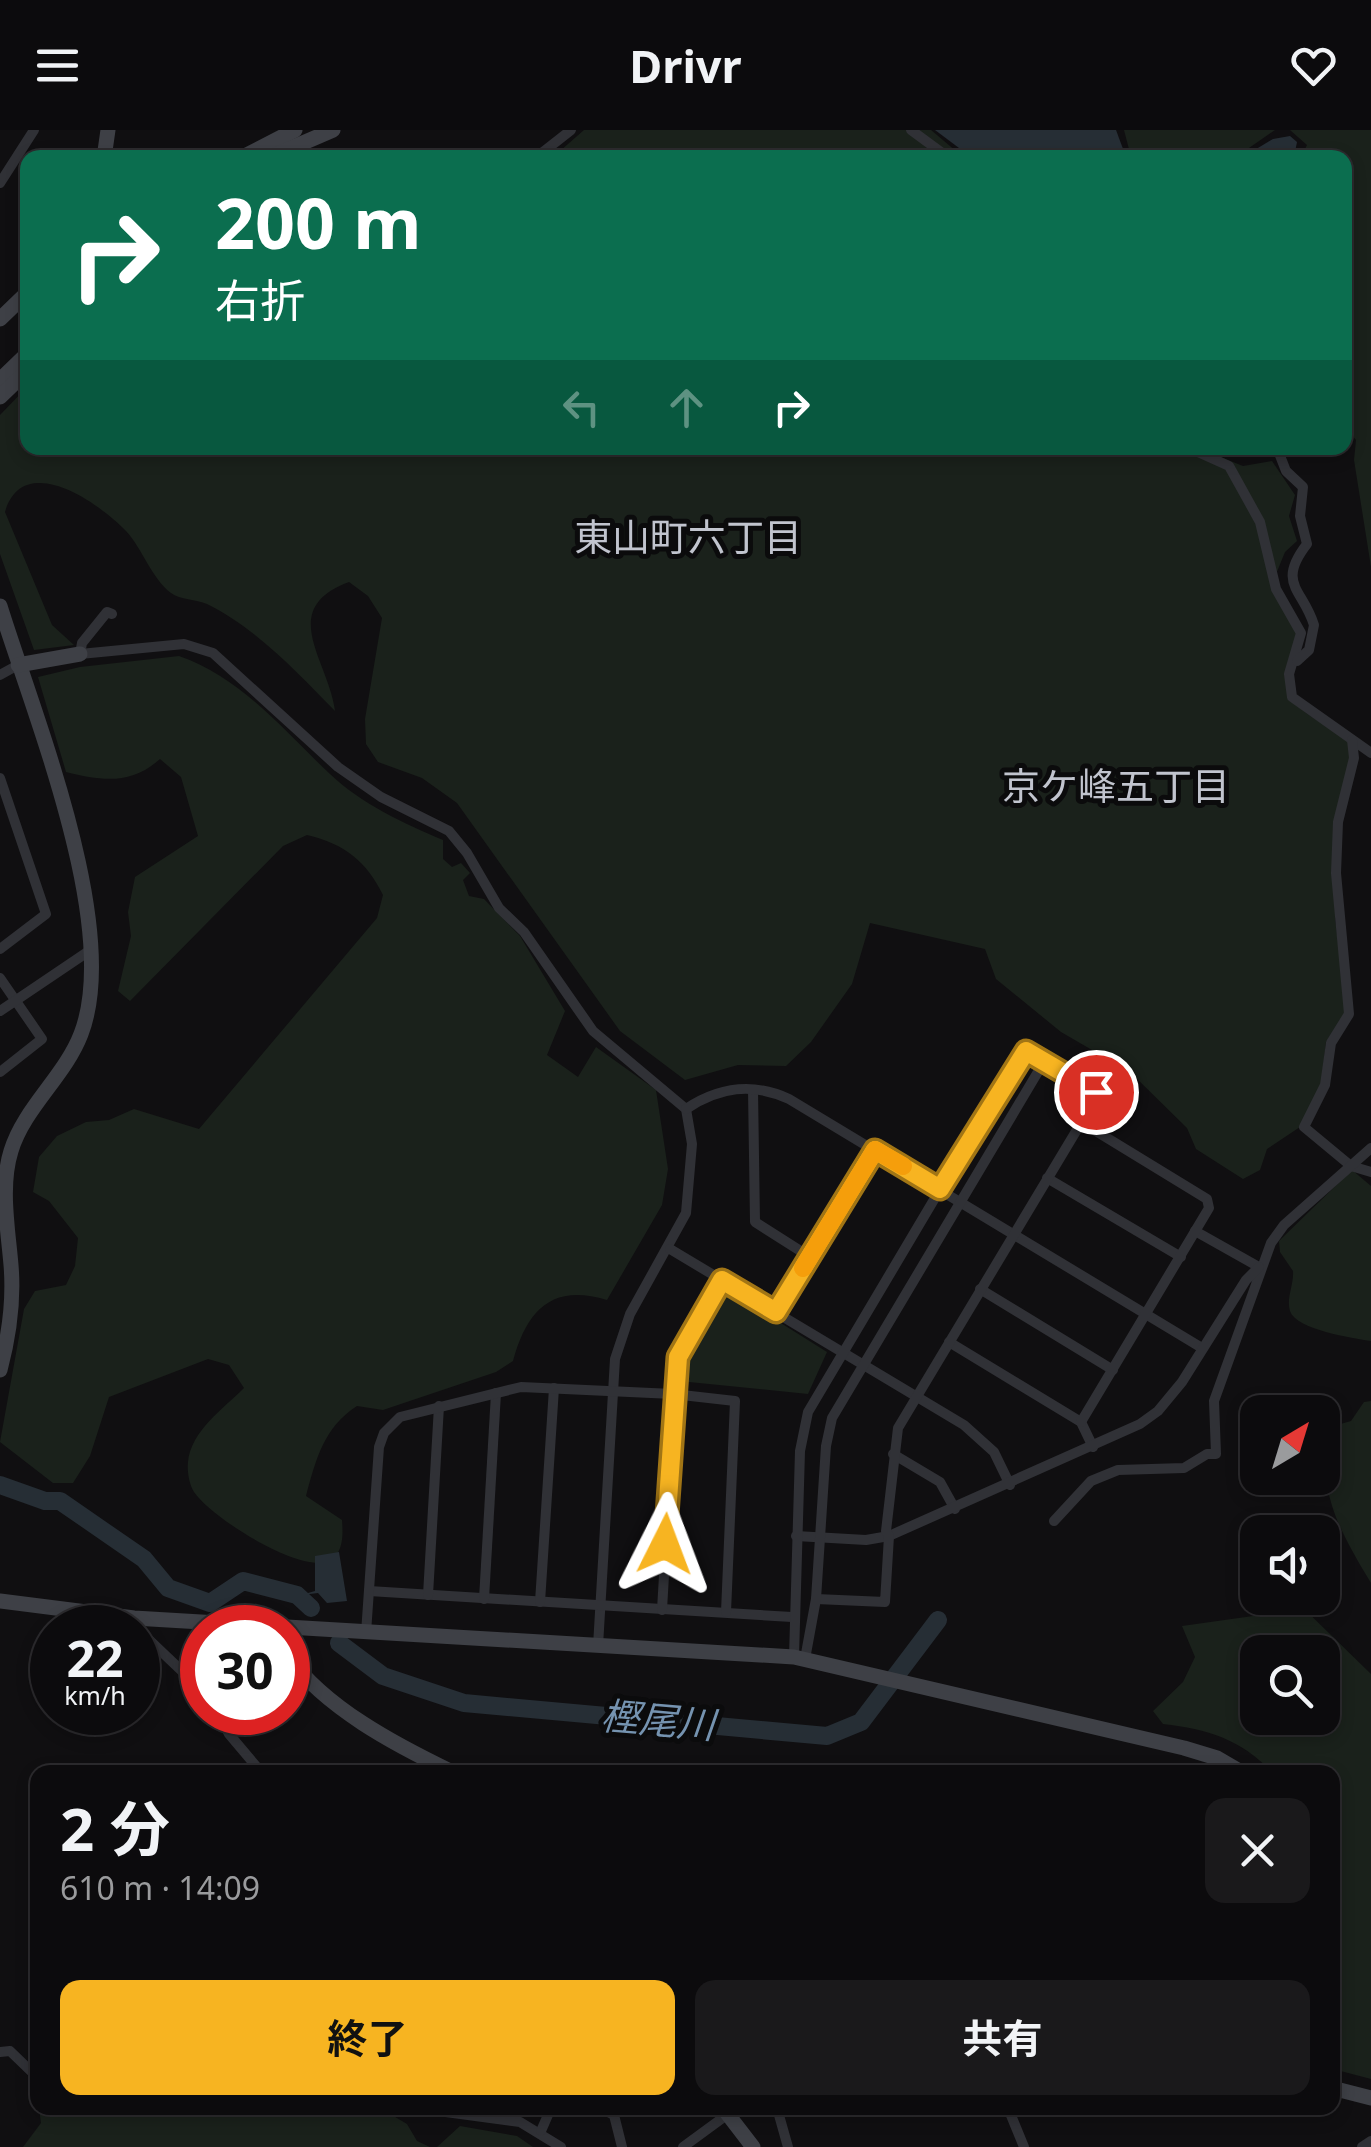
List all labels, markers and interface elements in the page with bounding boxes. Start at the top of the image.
text: Drivr [629,35,742,96]
icon: menu [30,38,85,93]
icon: heart [1286,38,1341,93]
text: 200 m [215,174,422,270]
icon: right [50,190,180,320]
text: 右折 [215,269,305,330]
icon: left [554,380,609,435]
icon: ahead [659,380,714,435]
icon: right [764,380,819,435]
district label: 東山町六丁目 [574,510,802,562]
district label: 京ケ峰五丁目 [1002,759,1230,811]
pin [1054,1050,1139,1135]
icon: arrive [1069,1065,1124,1120]
north arrow [1240,1395,1340,1495]
map controls [1240,1395,1340,1735]
position arrow [613,1492,717,1596]
button: sound [1240,1515,1340,1615]
speed limit sign: 30 [180,1605,310,1735]
text: 22 [66,1624,124,1692]
button: search [1240,1635,1340,1735]
text: km/h [64,1678,126,1712]
water label: 樫尾川 [599,1688,721,1750]
text: 2 分 [60,1787,170,1869]
button: close [1205,1798,1310,1903]
text: 610 m · 14:09 [60,1866,260,1909]
button: 終了 [60,1980,675,2095]
button: 共有 [695,1980,1310,2095]

